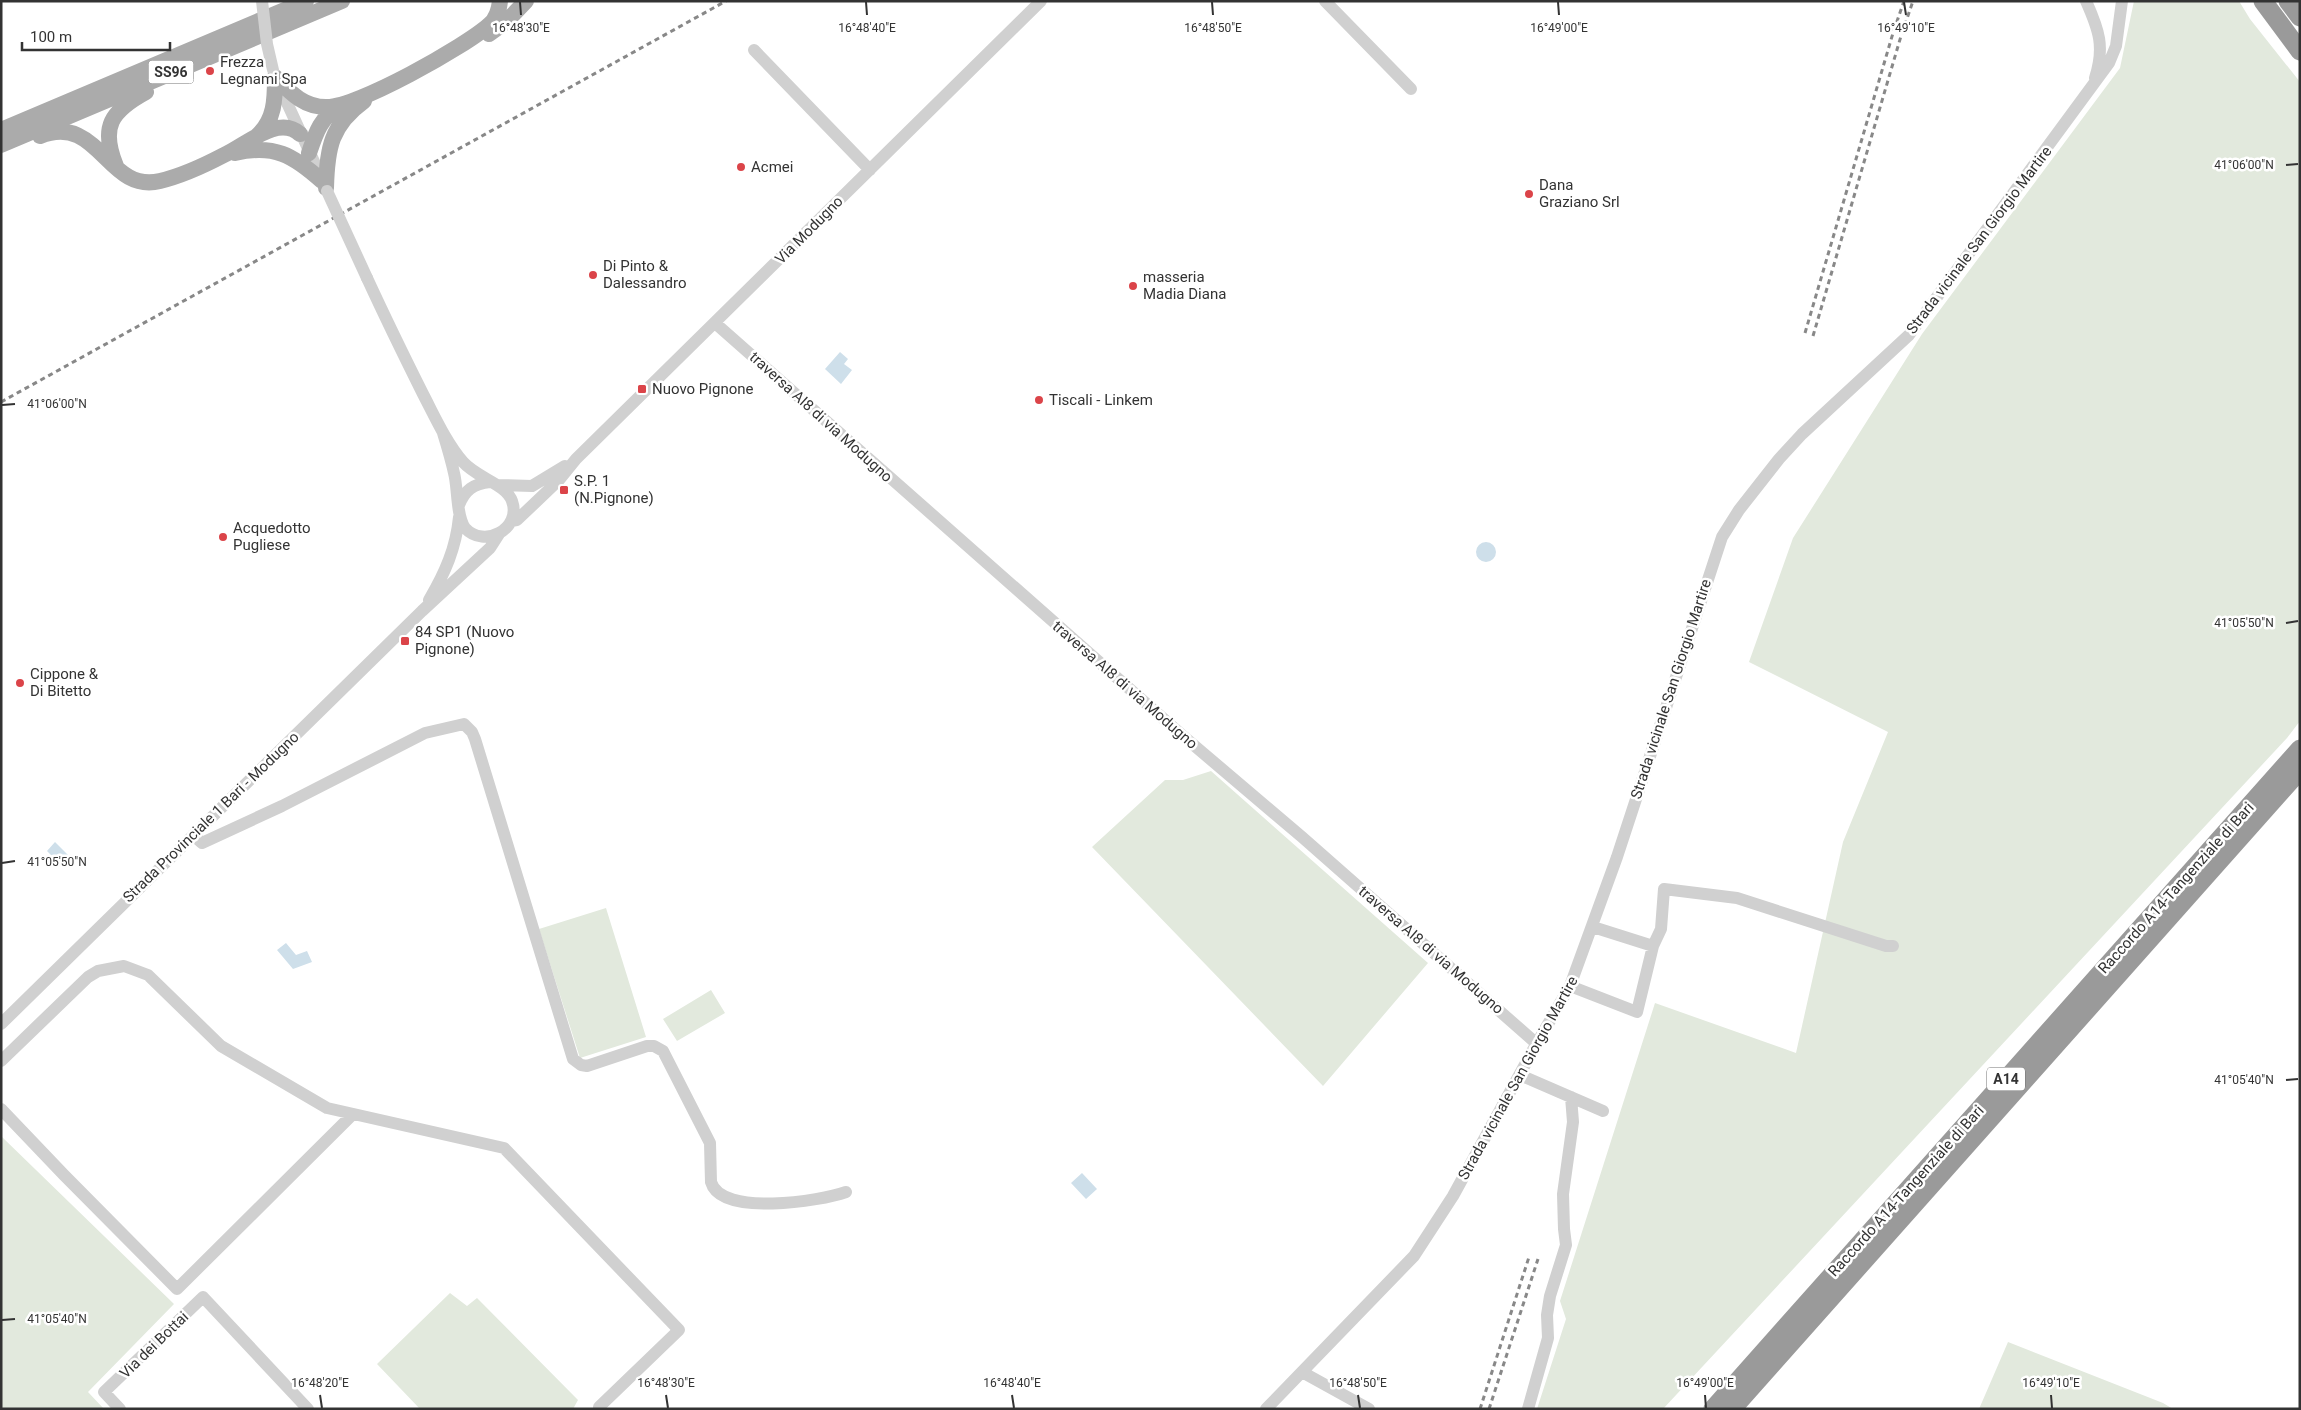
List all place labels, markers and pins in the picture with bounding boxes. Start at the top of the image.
place label: Frezza Legnami Spa [220,53,307,88]
marker: Frezza Legnami Spa [204,65,216,77]
place label: Acmei [751,158,793,176]
marker: Acmei [735,161,747,173]
place label: Dana Graziano Srl [1539,176,1620,211]
marker: Dana Graziano Srl [1523,188,1535,200]
place label: Di Pinto & Dalessandro [603,257,686,292]
place label: masseria Madia Diana [1143,268,1226,303]
marker: Di Pinto & Dalessandro [587,269,599,281]
marker: masseria Madia Diana [1127,280,1139,292]
place label: Nuovo Pignone [652,380,754,398]
marker: Nuovo Pignone [636,383,648,395]
place label: Tiscali - Linkem [1049,391,1153,409]
marker: Tiscali - Linkem [1033,394,1045,406]
place label: S.P. 1 (N.Pignone) [574,472,654,507]
marker: S.P. 1 (N.Pignone) [558,484,570,496]
place label: Acquedotto Pugliese [233,519,311,554]
marker: Acquedotto Pugliese [217,531,229,543]
place label: 84 SP1 (Nuovo Pignone) [415,623,514,658]
marker: 84 SP1 (Nuovo Pignone) [399,635,411,647]
place label: Cippone & Di Bitetto [30,665,99,700]
marker: Cippone & Di Bitetto [14,677,26,689]

